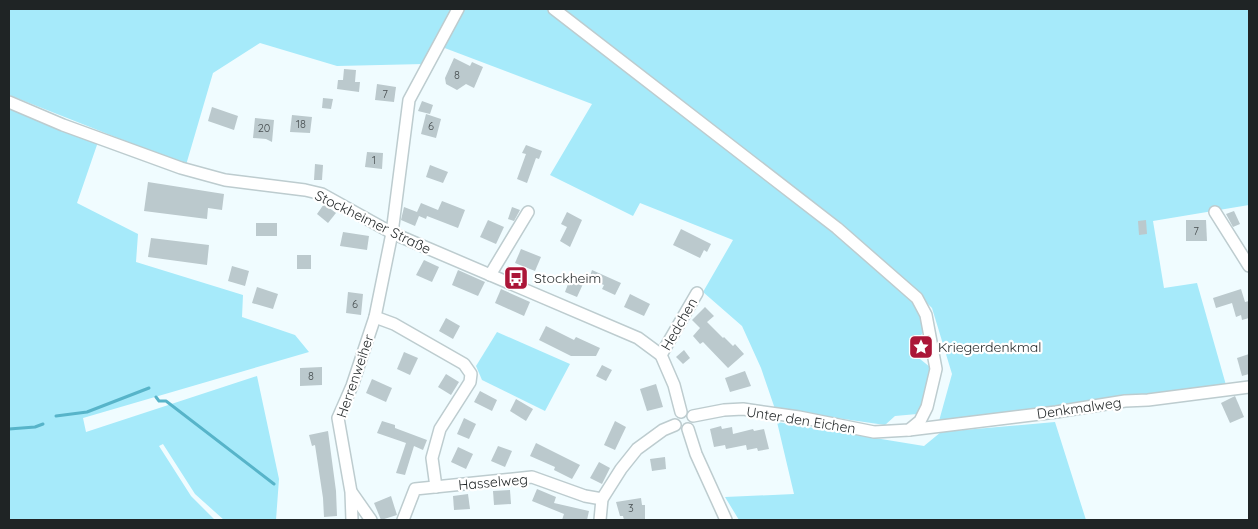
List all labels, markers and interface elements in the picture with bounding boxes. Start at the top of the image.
house number: 8 [454,68,460,82]
house number: 7 [382,87,388,101]
house number: 18 [296,117,306,131]
house number: 6 [428,119,434,133]
house number: 20 [258,121,270,135]
house number: 1 [372,153,376,167]
street label: Stockheimer Straße [312,186,434,258]
house number: 7 [1193,224,1199,238]
bus stop icon: Stockheim [503,265,529,291]
place label: Stockheim [534,269,601,287]
street label: Hedchen [657,295,701,353]
house number: 6 [352,297,358,311]
street label: Herrenweiher [332,331,378,420]
place icon: Kriegerdenkmal [908,334,934,360]
place label: Kriegerdenkmal [938,338,1041,356]
house number: 8 [308,369,314,383]
street label: Denkmalweg [1036,393,1122,423]
street label: Unter den Eichen [745,402,857,438]
street label: Hasselweg [457,470,529,494]
house number: 3 [628,501,634,515]

